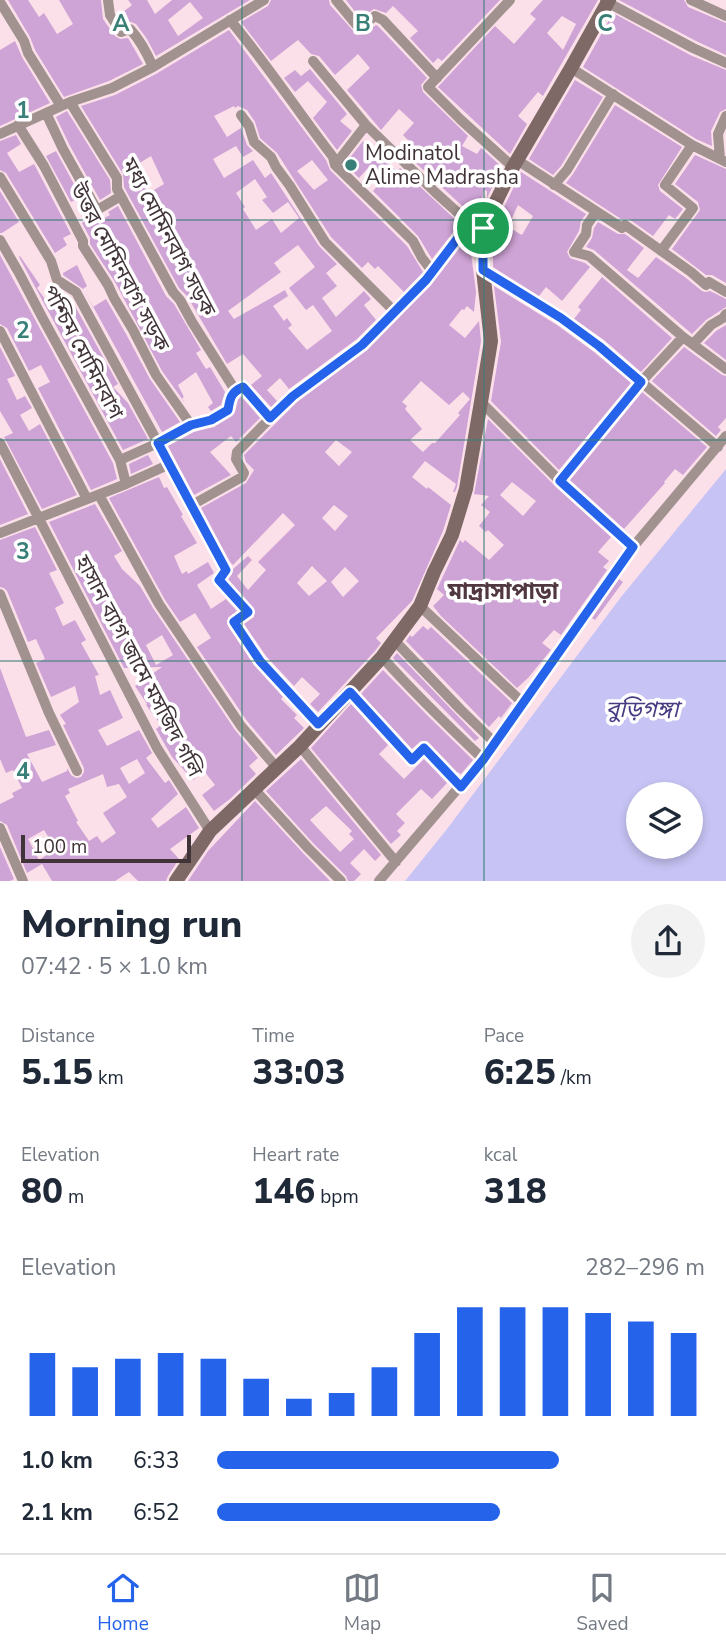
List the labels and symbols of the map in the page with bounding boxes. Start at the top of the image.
text: A [112,8,130,39]
text: B [355,8,371,39]
text: C [597,8,613,39]
text: 1 [16,95,30,126]
place label: Modinatol Alime Madrasha [365,139,519,191]
street label: মধ্য মোমিনবাগ সড়ক [115,152,223,322]
marker: Modinatol Alime Madrasha [343,157,359,173]
street label: উত্তর মোমিনবাগ সড়ক [63,177,177,357]
pin [453,198,513,258]
street label: পশ্চিম মোমিনবাগ [36,280,130,424]
text: 2 [16,315,30,346]
text: 3 [16,536,30,567]
street label: হাসান ব্যাগ জামে মসজিদ গলি [68,550,210,782]
district label: মাদ্রাসাপাড়া [447,576,559,607]
water label: বুড়িগঙ্গা [605,694,682,725]
text: 4 [16,756,30,787]
scale bar [21,832,191,864]

